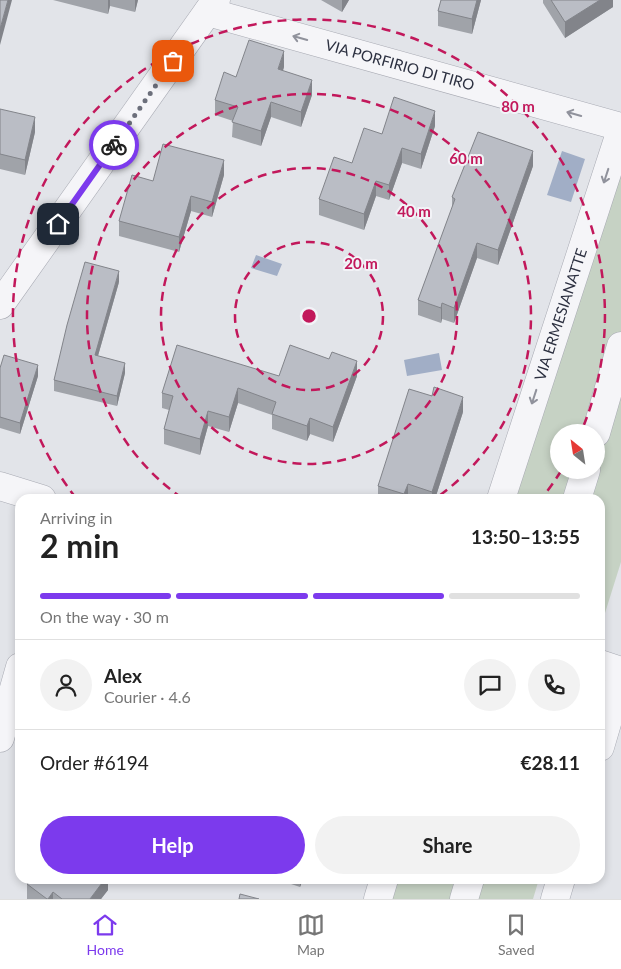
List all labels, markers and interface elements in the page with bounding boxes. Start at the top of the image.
one-way arrow [292,32,308,42]
street label: VIA PORFIRIO DI TIRO [323,35,476,94]
pin [152,40,194,82]
icon: bag [159,47,187,75]
text: 80 m [501,97,535,115]
one-way arrow [566,109,582,118]
courier [89,120,139,170]
icon: bike [100,131,128,159]
text: 60 m [449,149,483,167]
one-way arrow [601,168,610,183]
text: 40 m [397,202,431,220]
pin [37,203,79,245]
icon: home [44,210,72,238]
street label: VIA ERMESIANATTE [530,246,590,383]
text: 20 m [344,254,378,272]
centre of rings [300,307,318,325]
one-way arrow [529,389,538,404]
north arrow [550,424,605,479]
map controls [550,424,605,479]
text: Arriving in [40,508,113,527]
text: 13:50–13:55 [471,525,580,548]
text: 2 min [40,526,119,565]
text: On the way · 30 m [40,607,169,626]
button: person [40,659,92,711]
button: chat [464,659,516,711]
button: phone [528,659,580,711]
text: Alex [104,664,142,687]
text: Courier · 4.6 [104,687,191,706]
text: Order #6194 [40,751,149,774]
text: €28.11 [520,751,580,774]
button: Help [40,816,305,874]
button: Share [315,816,580,874]
tab: Home [87,911,124,958]
tab: Map [297,911,325,958]
tab: Saved [498,911,534,958]

